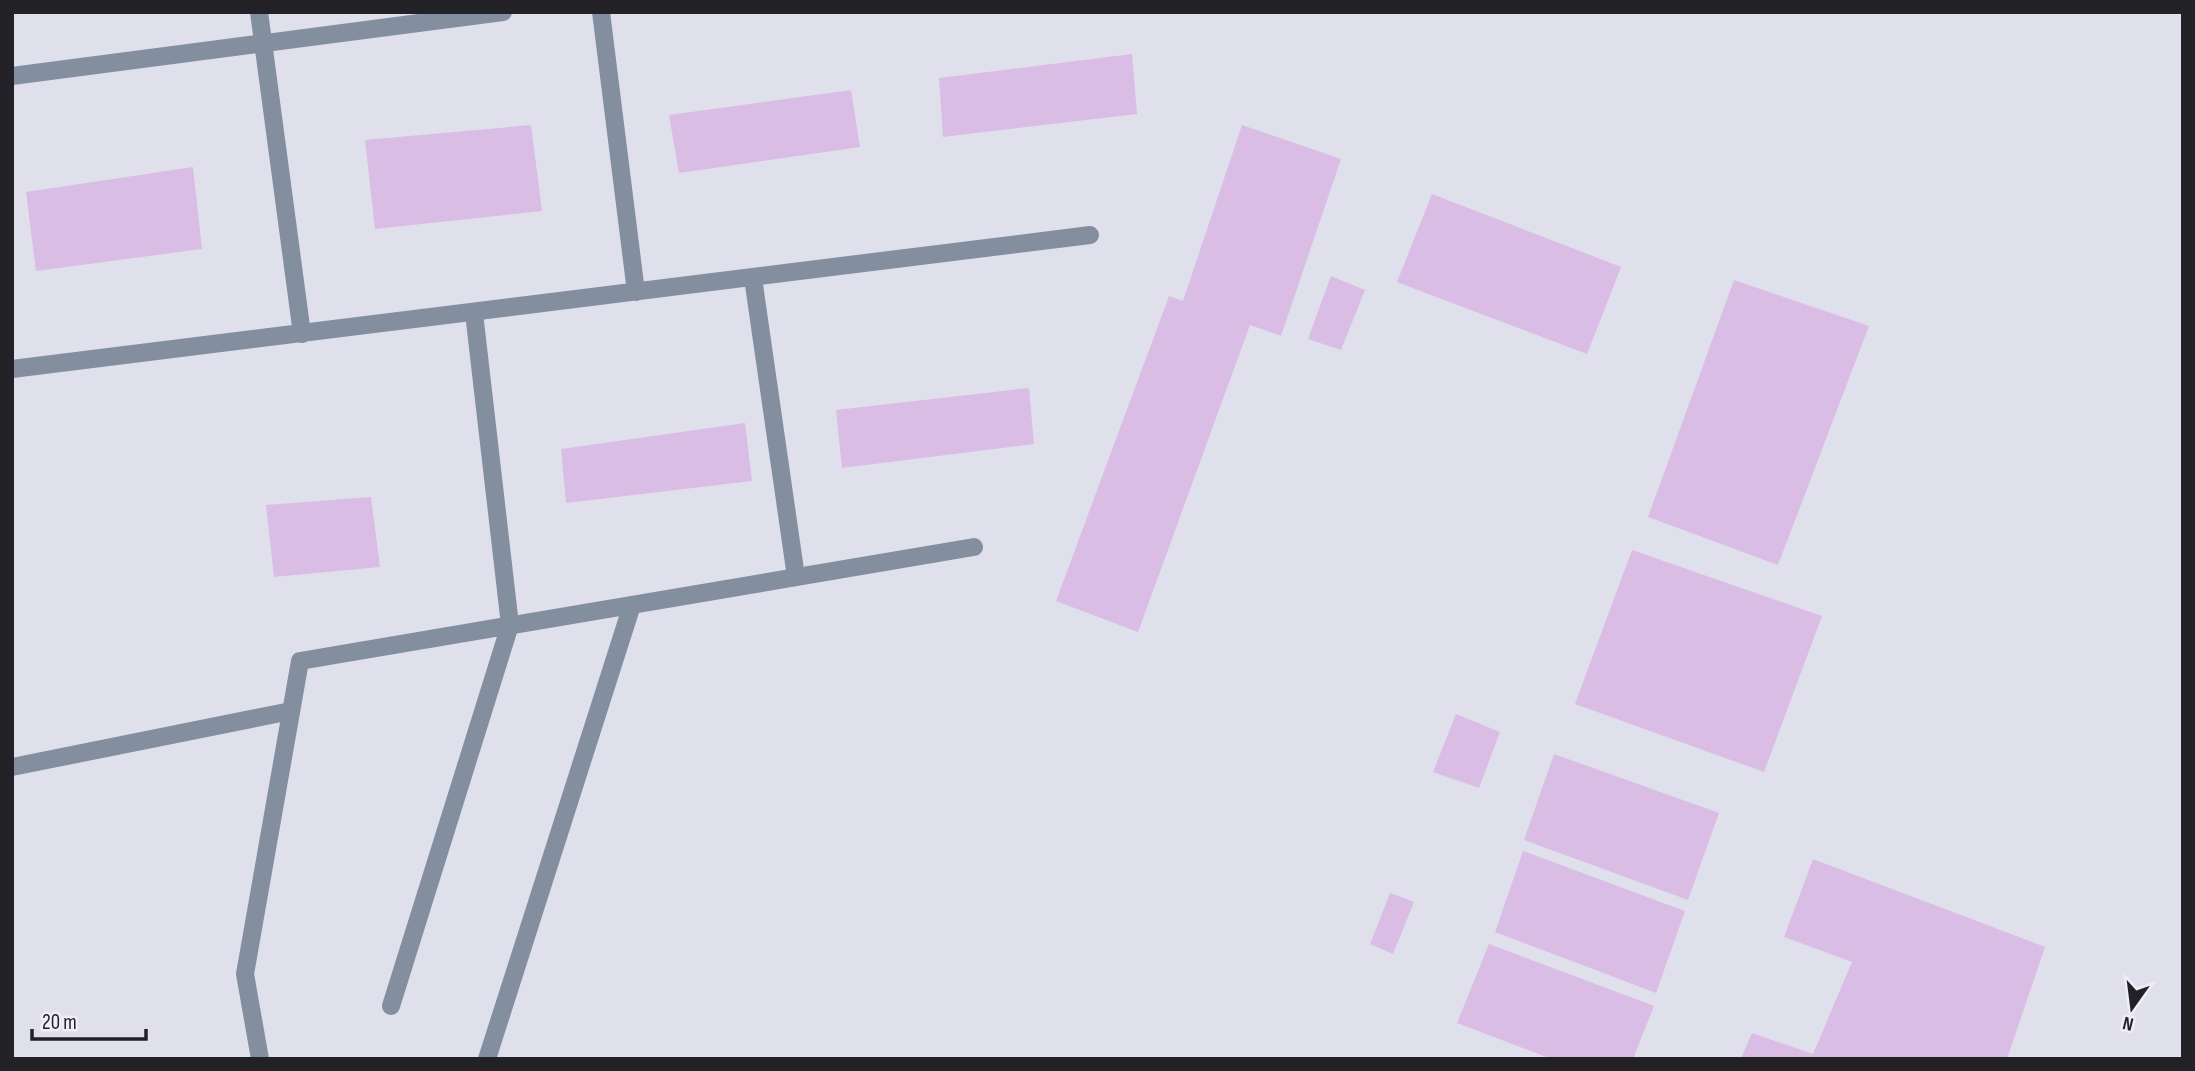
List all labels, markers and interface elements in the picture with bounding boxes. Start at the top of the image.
north arrow [2097,973,2167,1043]
scale bar [32,998,145,1042]
text: 20 m [42,1010,77,1035]
text: N [2121,1011,2136,1035]

